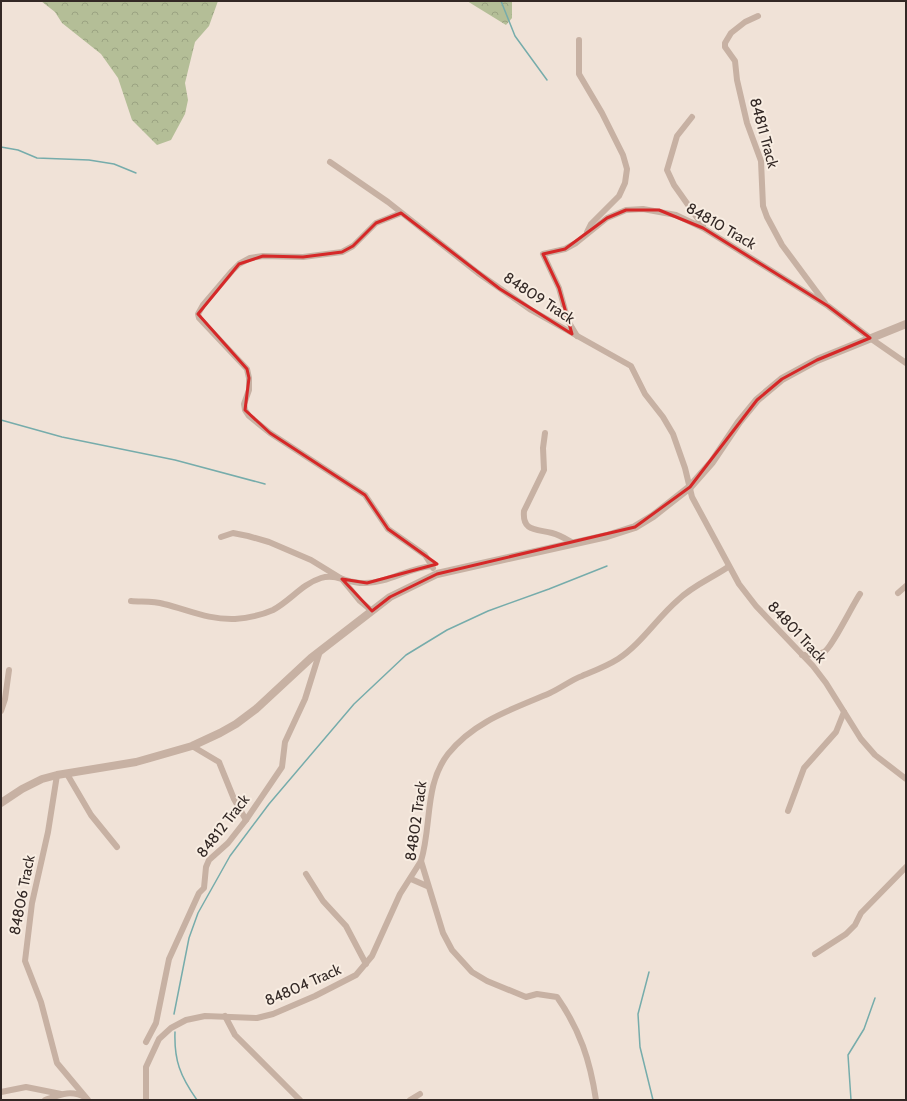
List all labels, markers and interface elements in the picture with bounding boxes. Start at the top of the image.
street label: 84811 Track [746,96,782,170]
street label: 84810 Track [683,199,759,253]
street label: 84809 Track [500,268,578,328]
street label: 84801 Track [764,597,830,667]
street label: 84802 Track [401,780,431,862]
street label: 84812 Track [193,791,253,861]
street label: 84806 Track [5,853,39,937]
street label: 84804 Track [262,960,344,1010]

